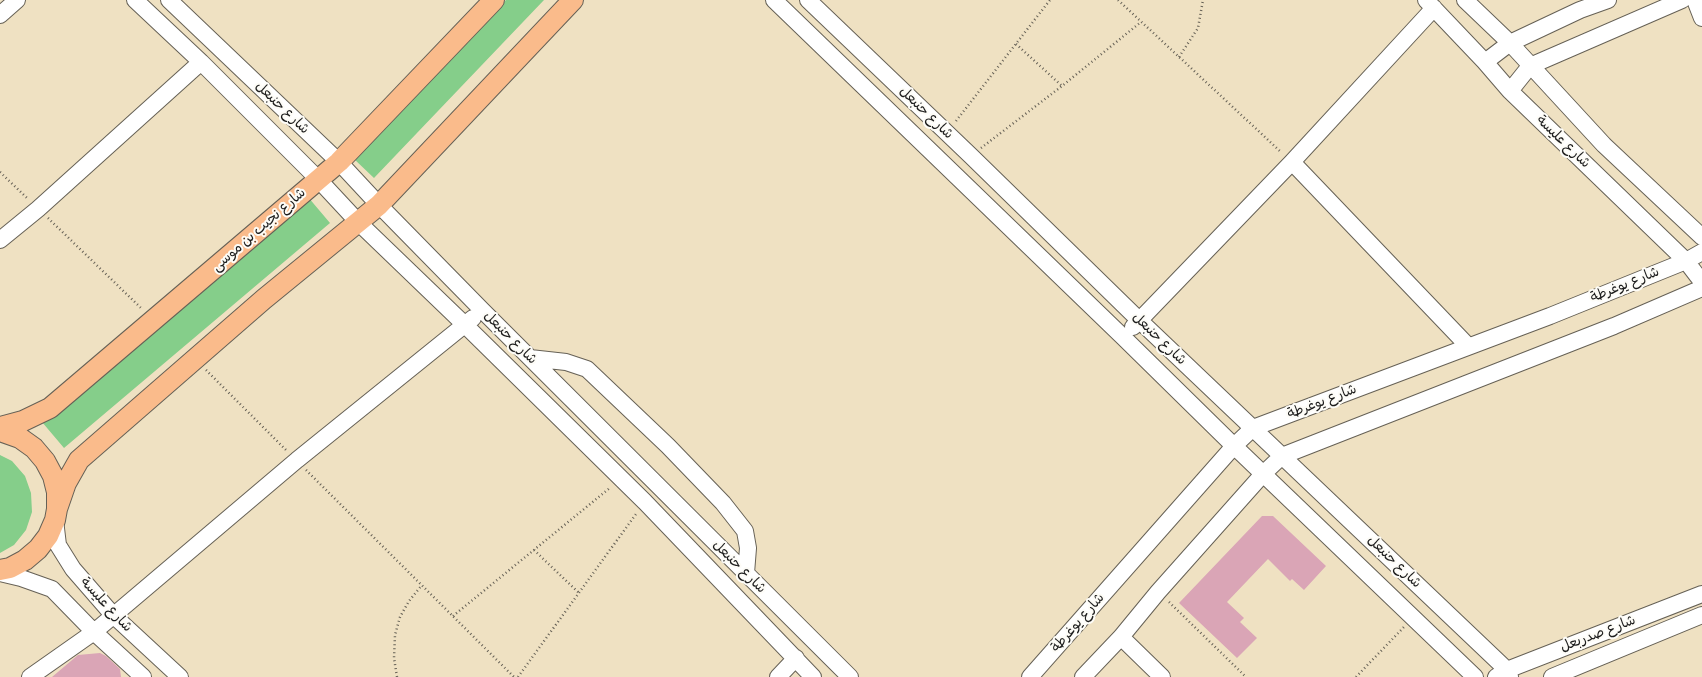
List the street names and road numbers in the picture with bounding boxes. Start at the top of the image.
street label: شارع حنبعل [251,78,313,138]
street label: شارع حنبعل [895,83,957,143]
street label: شارع عليسة [1532,112,1594,172]
street label: شارع نجيب بن موسى [209,185,309,275]
street label: شارع يوغرطة [1588,264,1662,306]
street label: شارع حنبعل [480,308,540,368]
street label: شارع حنبعل [1128,309,1190,369]
street label: شارع يوغرطة [1285,381,1359,423]
street label: شارع حنبعل [1363,532,1425,592]
street label: شارع حنبعل [709,537,769,597]
street label: شارع عليسة [76,574,136,636]
street label: شارع يوغرطة [1048,590,1108,656]
street label: شارع صدربعل [1558,612,1638,656]

